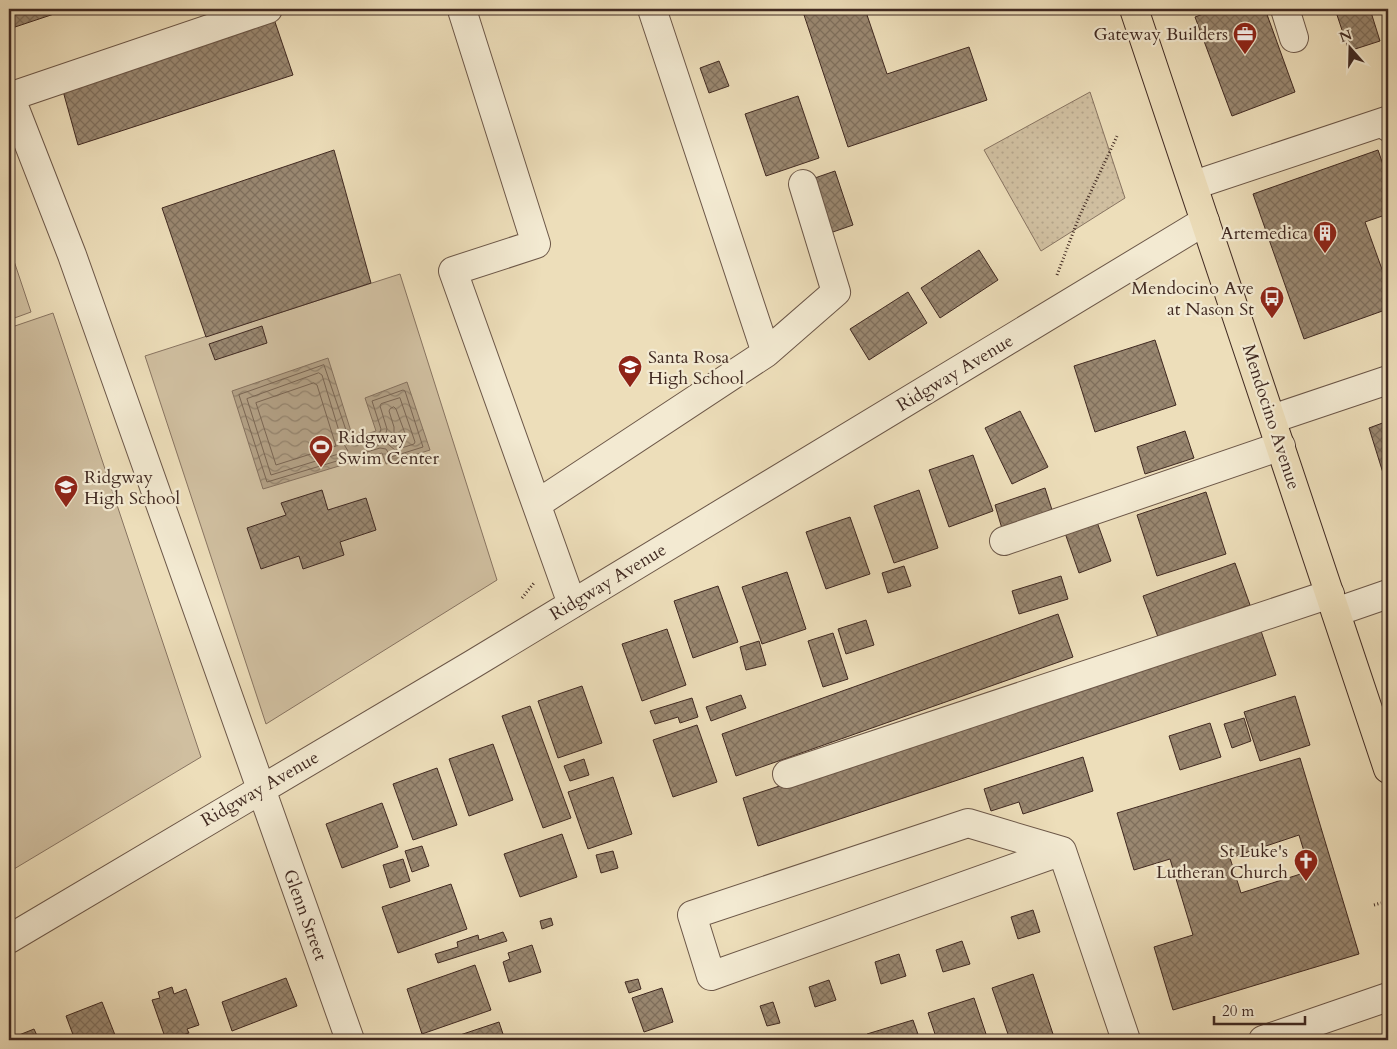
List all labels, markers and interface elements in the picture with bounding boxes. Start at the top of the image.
office icon: Gateway Builders [1232,21,1258,55]
place label: Gateway Builders [1093,22,1228,47]
north arrow [1324,22,1374,72]
text: N [1337,25,1355,47]
building icon: Artemedica [1312,220,1338,254]
place label: Artemedica [1221,221,1308,246]
place label: Mendocino Ave at Nason St [1131,276,1254,322]
bus stop icon: Mendocino Ave at Nason St [1259,285,1285,319]
street label: Ridgway Avenue [892,328,1018,418]
street label: Mendocino Avenue [1236,341,1306,493]
place label: Santa Rosa High School [648,345,744,391]
school or university icon: Santa Rosa High School [617,354,643,388]
place label: Ridgway Swim Center [338,425,440,471]
sports icon: Ridgway Swim Center [308,434,334,468]
place label: Ridgway High School [84,465,180,511]
school or university icon: Ridgway High School [53,474,79,508]
street label: Ridgway Avenue [545,537,671,627]
street label: Ridgway Avenue [197,745,323,833]
place label: St Luke's Lutheran Church [1156,839,1288,885]
church icon: St Luke's Lutheran Church [1293,848,1319,882]
street label: Glenn Street [277,866,333,964]
scale bar [1214,994,1306,1026]
text: 20 m [1222,1001,1254,1021]

